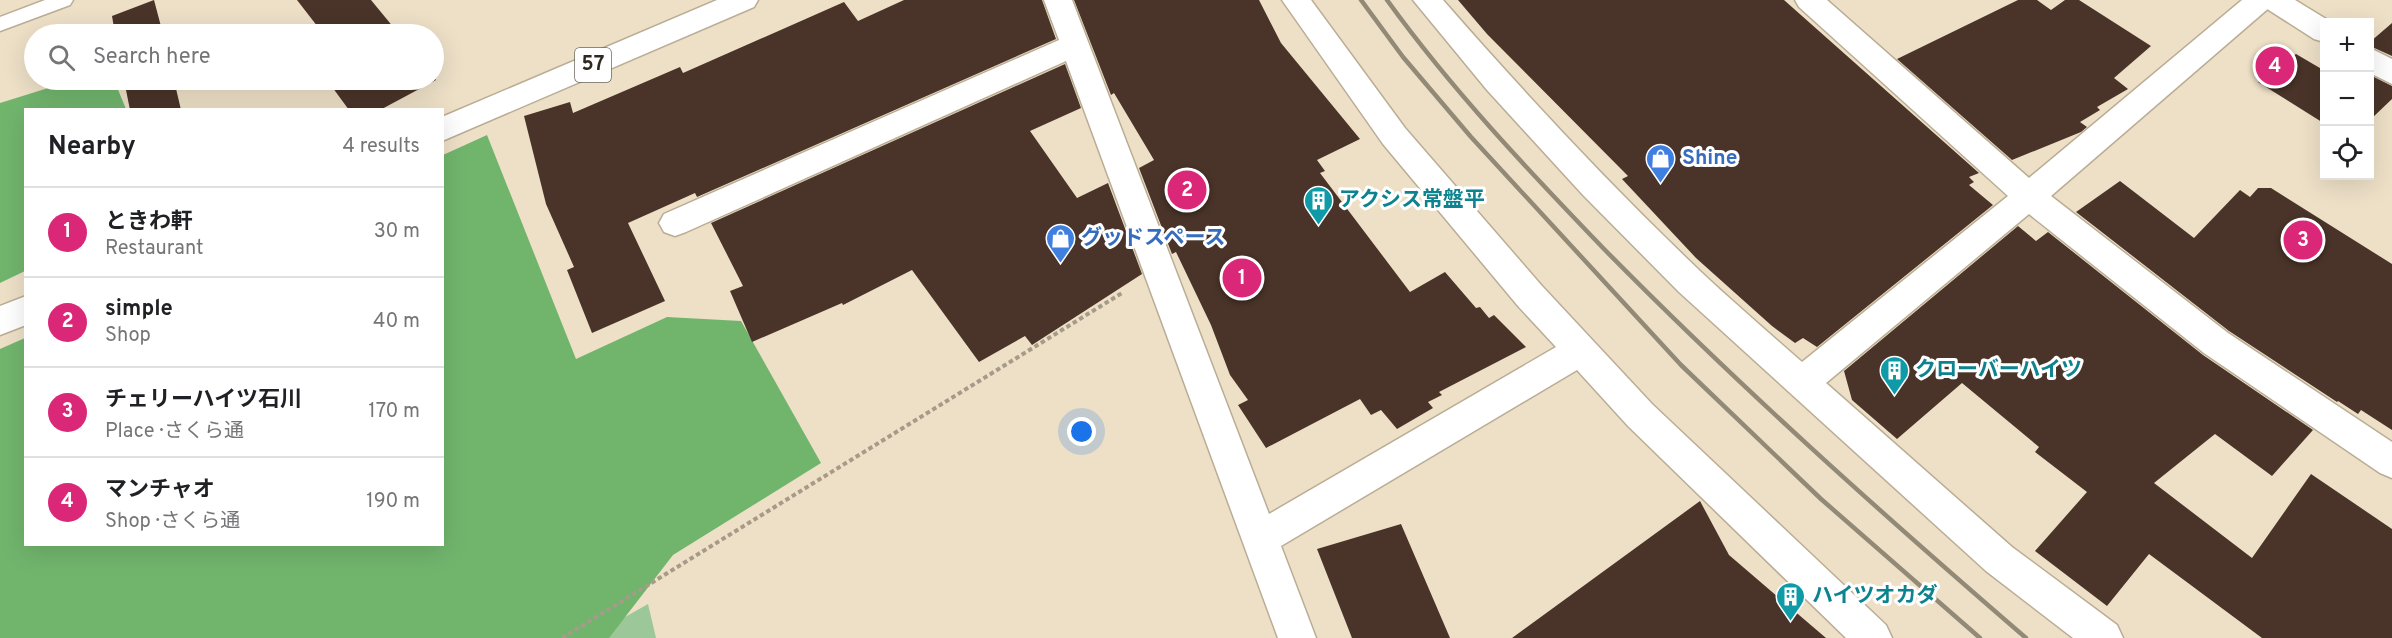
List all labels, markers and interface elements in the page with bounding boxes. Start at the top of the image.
map controls [2320,18,2374,180]
button: + [2320,18,2374,72]
search box [24,24,444,90]
icon: search [45,41,78,74]
text: Search here [93,44,211,71]
pin: 4 [2256,44,2294,88]
road number: 57 [575,48,611,82]
button: − [2320,72,2374,126]
button: locate [2320,126,2374,180]
text: Nearby [48,131,136,164]
text: 4 results [343,134,420,160]
shop icon: Shine [1645,142,1677,184]
place label: Shine [1682,145,1738,172]
pin: 2 [1168,168,1206,213]
building icon: アクシス常盤平 [1302,184,1334,226]
place label: アクシス常盤平 [1339,187,1485,214]
text: ときわ軒 [105,209,193,236]
pin: 3 [2284,218,2322,262]
text: 1 [64,219,72,245]
text: 30 m [374,219,420,245]
shop icon: グッドスペース [1044,222,1076,264]
place label: グッドスペース [1081,225,1225,252]
text: Restaurant [105,236,204,262]
pin: 1 [1222,256,1262,300]
text: simple [105,296,173,323]
text: 2 [61,309,74,335]
text: 40 m [373,309,420,335]
text: Shop [105,323,151,349]
building icon: クローバーハイツ [1878,354,1910,396]
place label: クローバーハイツ [1915,357,2082,384]
text: チェリーハイツ石川 [105,387,302,414]
text: 3 [62,399,74,425]
text: 170 m [368,399,420,425]
your location [1067,417,1096,446]
text: Place · さくら通 [105,419,244,445]
text: マンチャオ [105,477,215,504]
text: 4 [61,489,74,515]
text: 190 m [366,489,420,515]
text: Shop · さくら通 [105,509,240,535]
building icon: ハイツオカダ [1775,580,1807,622]
place label: ハイツオカダ [1812,583,1938,610]

